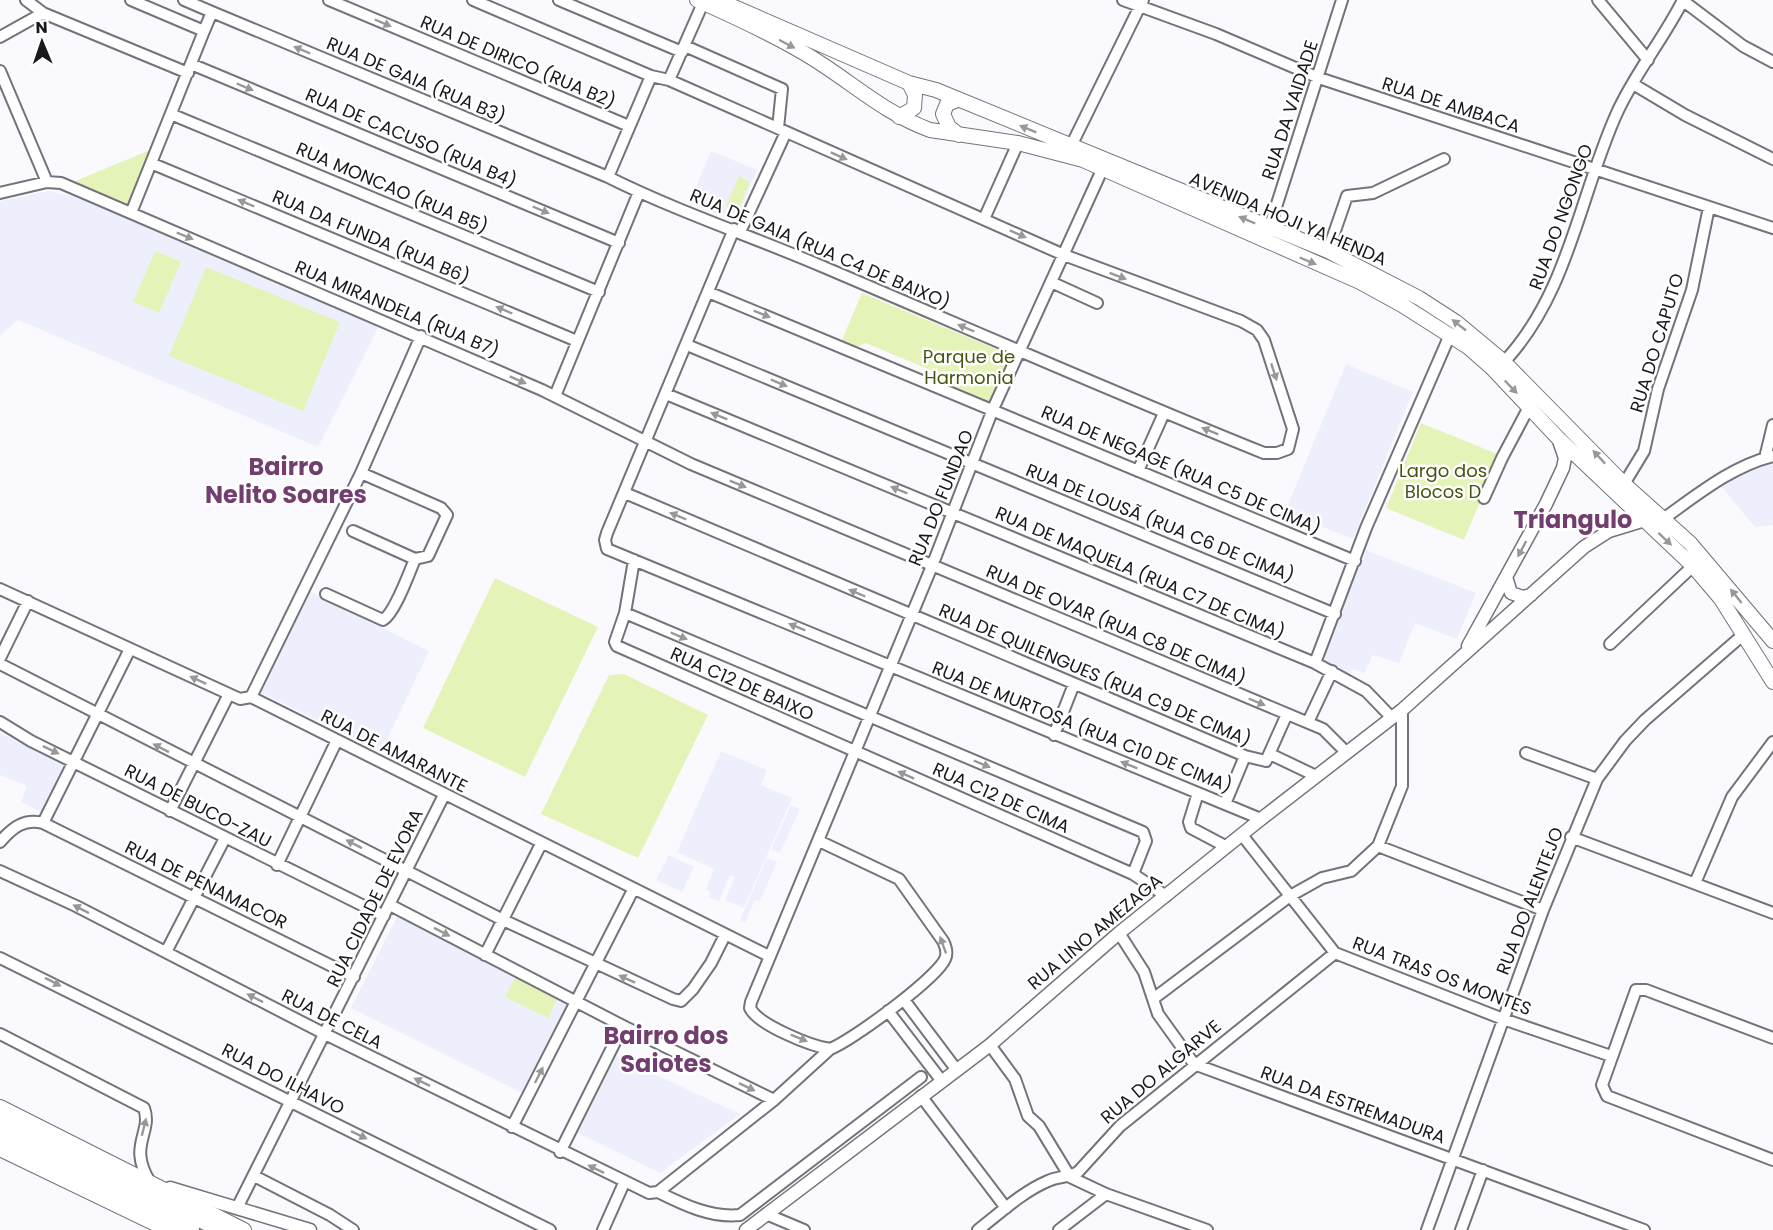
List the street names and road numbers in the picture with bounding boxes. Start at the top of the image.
street label: RUA DE DIRICO (RUA B2) [417,9,620,114]
street label: RUA DE GAIA (RUA B3) [323,30,510,129]
street label: RUA DA VAIDADE [1255,37,1324,183]
street label: RUA DE AMBACA [1379,70,1523,139]
street label: RUA DE CACUSO (RUA B4) [302,82,521,193]
street label: RUA MONCAO (RUA B5) [292,136,492,239]
street label: RUA DO NGONGO [1523,141,1598,293]
street label: AVENIDA HOJI YA HENDA [1186,166,1391,272]
street label: RUA DE GAIA (RUA C4 DE BAIXO) [686,182,954,315]
street label: RUA DA FUNDA (RUA B6) [269,184,474,289]
street label: RUA MIRANDELA (RUA B7) [291,254,503,363]
street label: RUA DO CAPUTO [1623,270,1690,415]
street label: RUA DE NEGAGE (RUA C5 DE CIMA) [1037,399,1325,540]
street label: RUA DO FUNDAO [902,426,979,570]
street label: RUA DE LOUSÃ (RUA C6 DE CIMA) [1022,457,1298,588]
street label: RUA DE MAQUELA (RUA C7 DE CIMA) [992,500,1289,645]
street label: RUA DE OVAR (RUA C8 DE CIMA) [982,558,1250,691]
street label: RUA DE QUILENGUES (RUA C9 DE CIMA) [935,597,1255,752]
street label: RUA C12 DE BAIXO [667,641,818,726]
street label: RUA DE MURTOSA (RUA C10 DE CIMA) [928,655,1236,798]
street label: RUA DE AMARANTE [317,703,472,798]
street label: RUA C12 DE CIMA [929,756,1074,839]
street label: RUA DE BUCO-ZAU [120,758,276,853]
street label: RUA CIDADE DE EVORA [320,805,429,991]
street label: RUA DO ALENTEJO [1490,823,1569,978]
street label: RUA DE PENAMACOR [121,834,292,935]
street label: RUA LINO AMEZAGA [1022,868,1167,995]
street label: RUA TRAS OS MONTES [1349,930,1535,1021]
street label: RUA DE CELA [278,982,387,1055]
street label: RUA DO ALGARVE [1095,1014,1226,1129]
street label: RUA DO ILHAVO [217,1037,349,1120]
street label: RUA DA ESTREMADURA [1257,1059,1449,1150]

